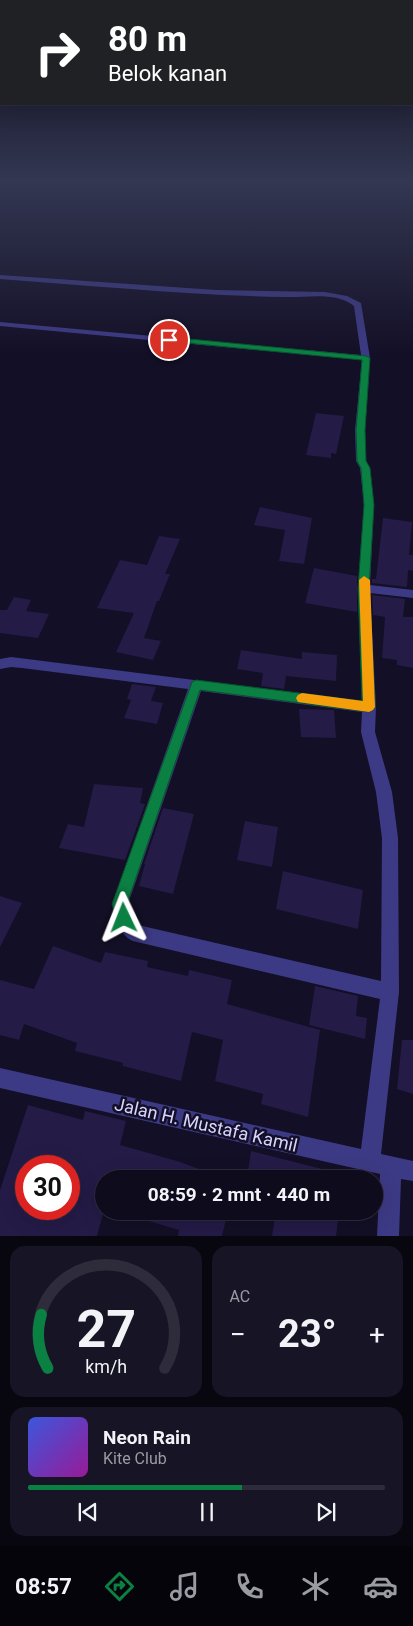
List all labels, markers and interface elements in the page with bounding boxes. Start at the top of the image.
text: 80 m [108,19,187,60]
icon: right [25,20,90,85]
text: Belok kanan [108,61,227,86]
pin [148,319,190,361]
icon: arrive [155,326,183,354]
position arrow [97,891,149,943]
street label: Jalan H. Mustafa Kamil [113,1093,300,1156]
speed limit sign: 30 [15,1155,80,1220]
text: 08:59 · 2 mnt · 440 m [148,1183,330,1206]
text: AC [230,1287,250,1306]
text: 27 [76,1299,136,1360]
text: 23° [278,1312,337,1356]
text: − [230,1318,246,1351]
text: + [369,1318,385,1351]
text: km/h [85,1356,127,1377]
text: Neon Rain [103,1426,191,1449]
text: Kite Club [103,1449,167,1468]
icon: previous [74,1498,102,1526]
icon: pause [193,1498,221,1526]
icon: next [312,1498,340,1526]
icon: directions [102,1569,137,1604]
icon: music [167,1569,202,1604]
icon: phone [232,1569,267,1604]
icon: climate [298,1569,333,1604]
icon: car [363,1569,398,1604]
text: 08:57 [15,1574,72,1599]

